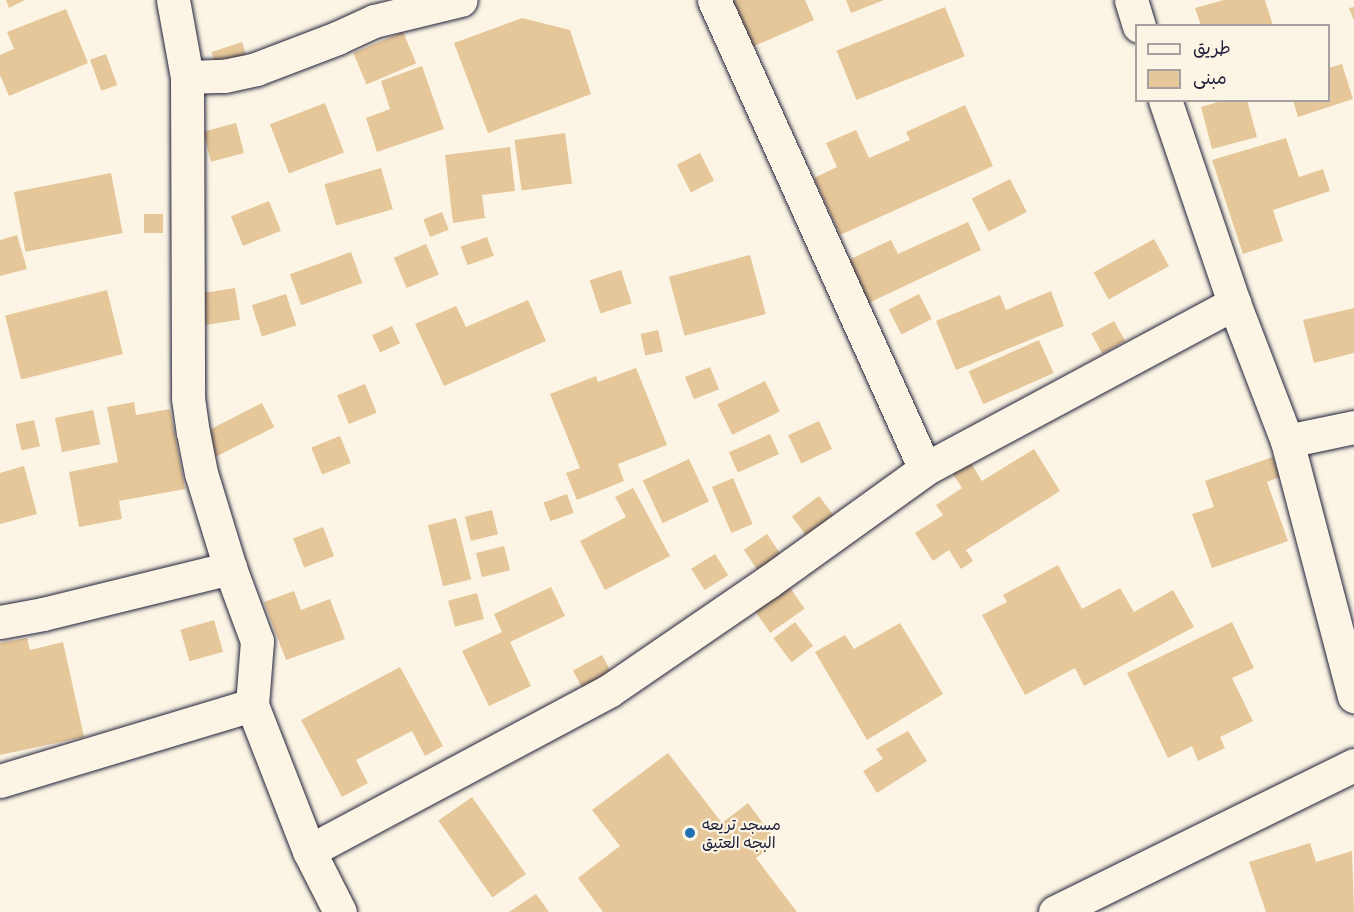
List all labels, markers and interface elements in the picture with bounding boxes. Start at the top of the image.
legend [1135,24,1330,102]
text: طريق [1193,36,1231,59]
text: مبنى [1193,66,1227,89]
place label: مسجد تريعه البجه العتيق [702,814,781,852]
marker: مسجد تريعه البجه العتيق [683,826,697,840]

